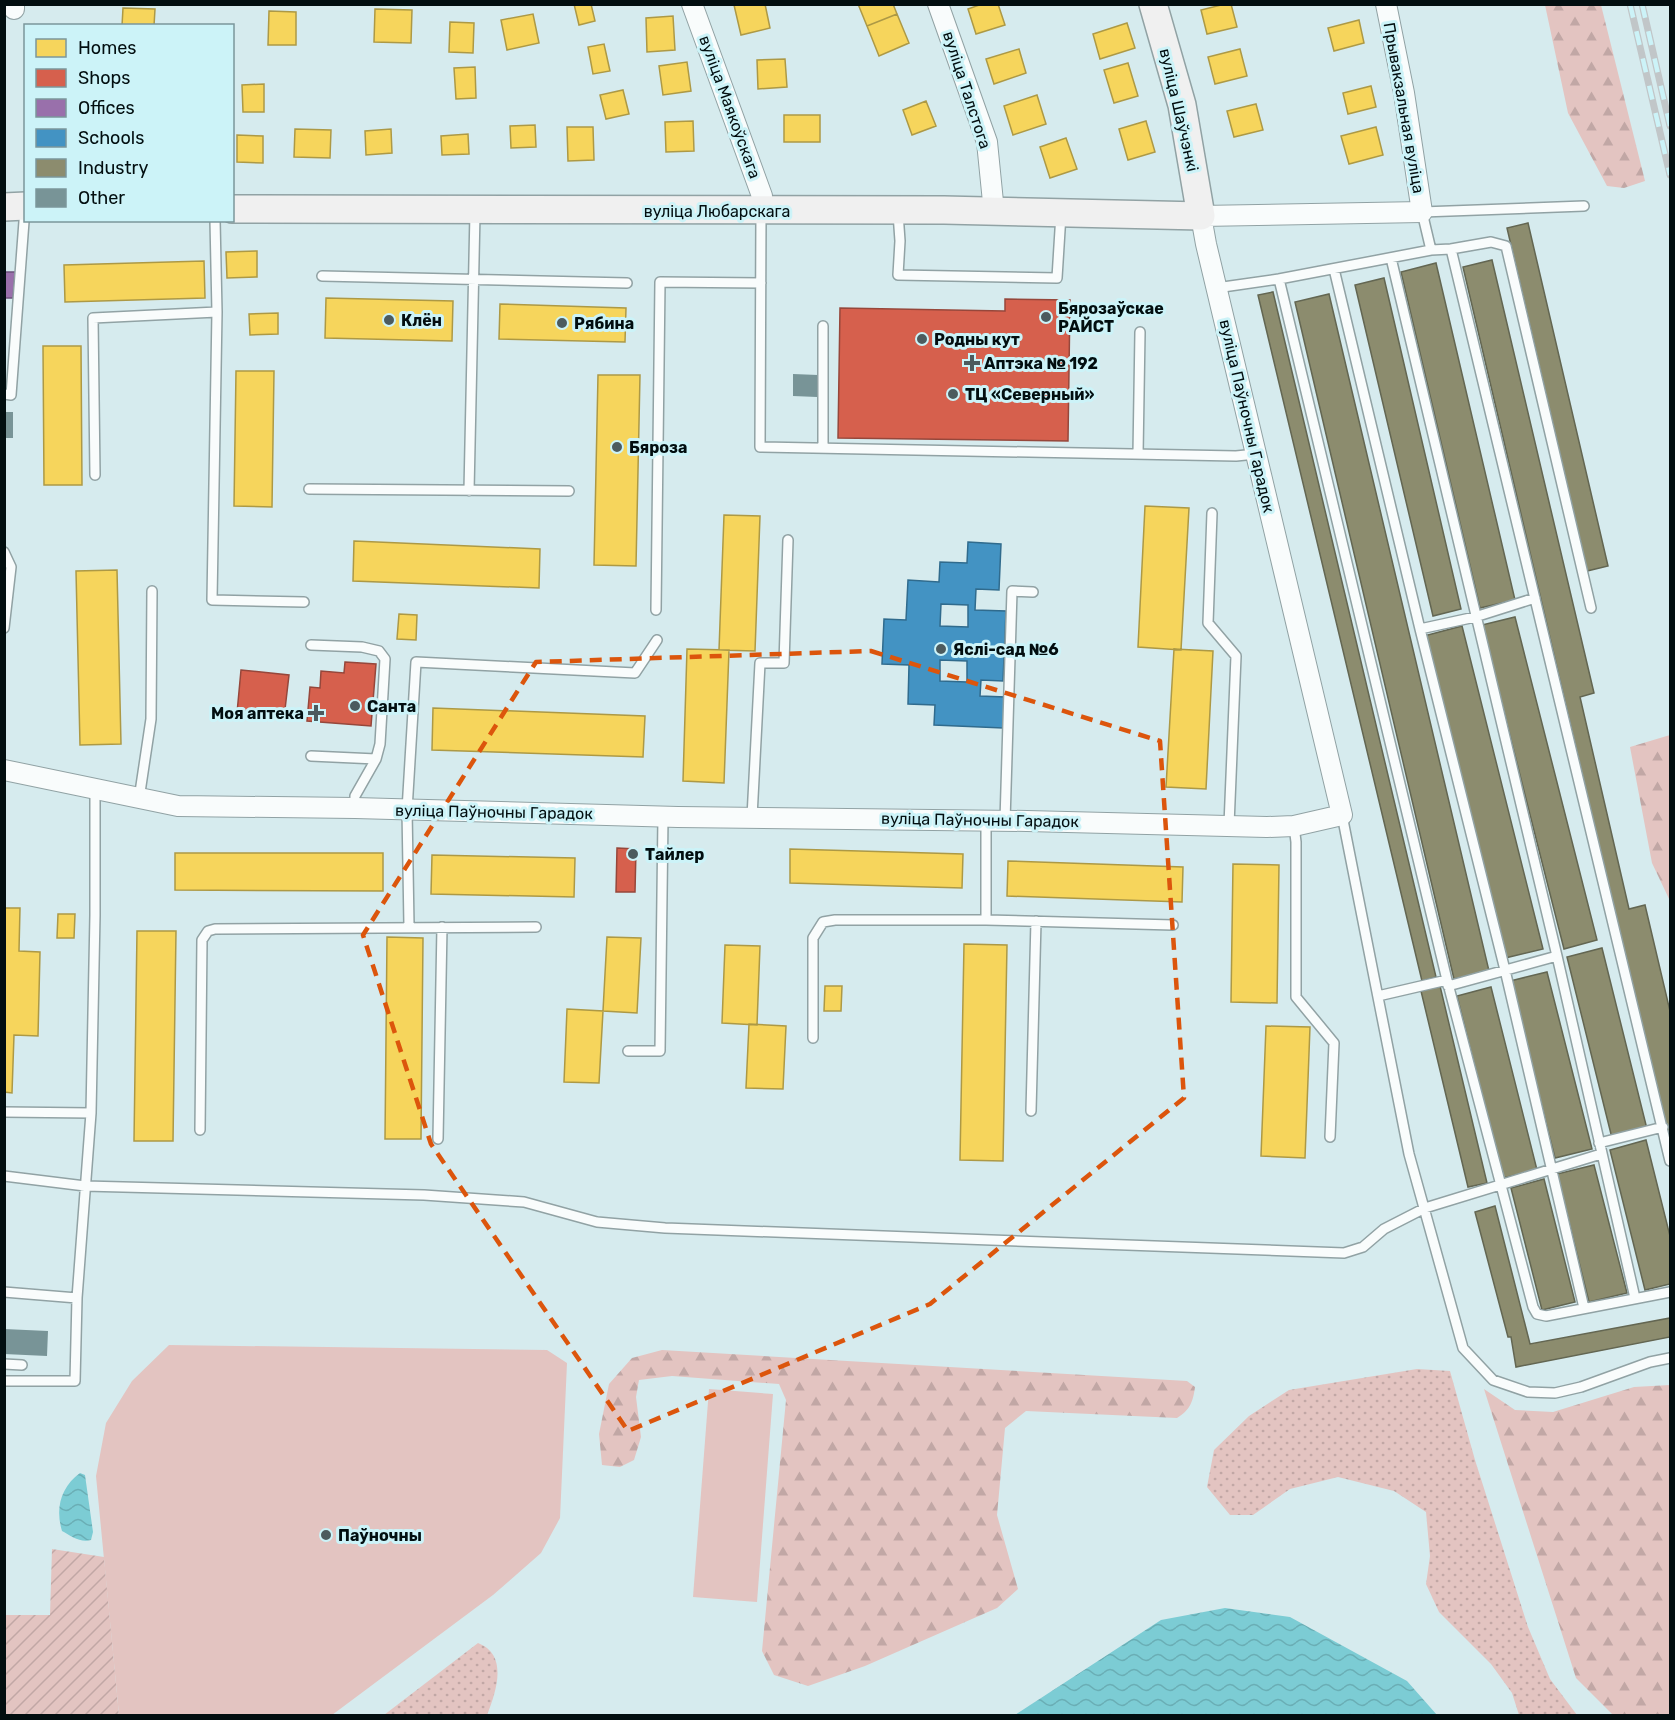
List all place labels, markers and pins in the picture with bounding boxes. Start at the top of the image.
place label: Бярозаўскае РАЙСТ [1058,299,1164,336]
marker: Бярозаўскае РАЙСТ [1039,310,1053,324]
place label: Клён [401,311,442,330]
marker: Клён [382,313,396,327]
place label: Рябина [574,314,634,333]
marker: Рябина [555,316,569,330]
place label: Родны кут [934,330,1020,349]
marker: Родны кут [915,332,929,346]
place label: Аптэка № 192 [984,354,1098,373]
marker: Аптэка № 192 [965,356,979,370]
place label: ТЦ «Северный» [965,385,1095,404]
marker: ТЦ «Северный» [946,387,960,401]
place label: Бяроза [629,438,687,457]
marker: Бяроза [610,440,624,454]
place label: Яслі-сад №6 [953,640,1059,659]
marker: Яслі-сад №6 [934,642,948,656]
place label: Санта [367,697,416,716]
marker: Санта [348,699,362,713]
place label: Моя аптека [211,704,304,723]
marker: Моя аптека [309,706,323,720]
place label: Тайлер [645,845,704,864]
marker: Тайлер [626,847,640,861]
place label: Паўночны [338,1526,422,1545]
marker: Паўночны [319,1528,333,1542]

